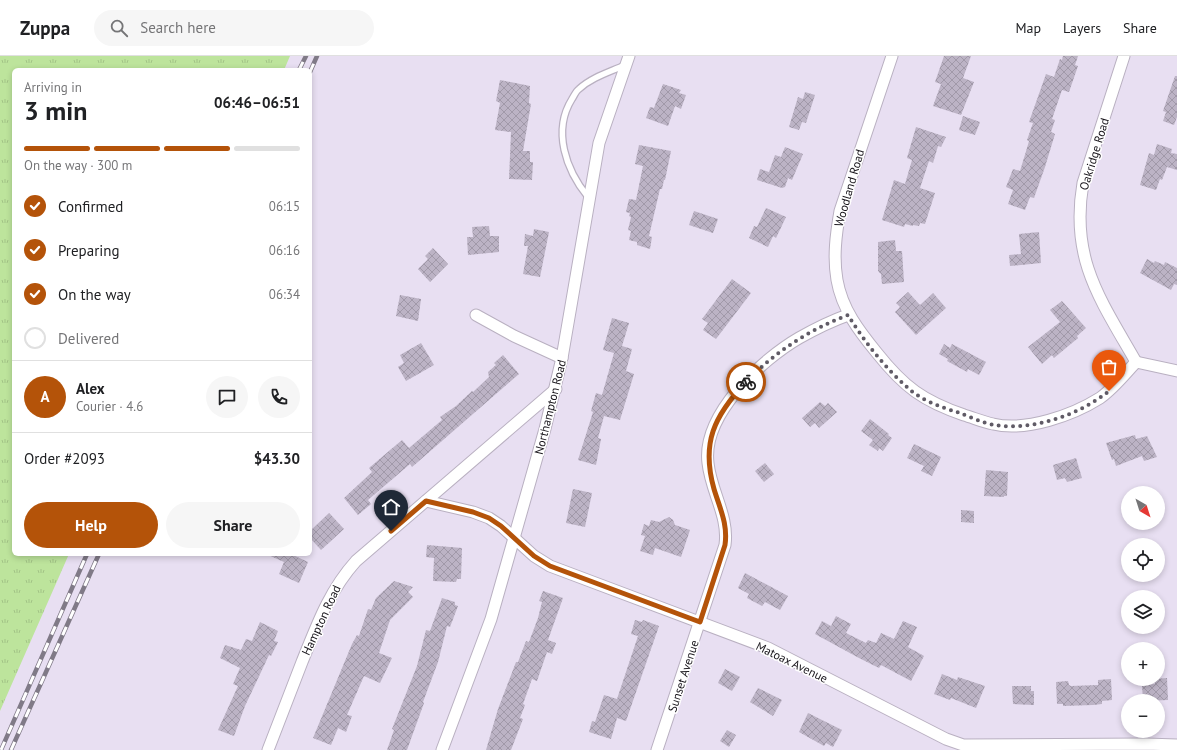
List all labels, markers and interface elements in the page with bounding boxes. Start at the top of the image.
search box [94,10,374,46]
text: Zuppa [20,16,70,40]
icon: search [108,17,130,39]
text: Search here [140,18,216,37]
text: Map [1015,19,1041,37]
text: Layers [1063,19,1101,37]
text: Share [1123,19,1157,37]
text: Arriving in [24,79,82,96]
text: 06:46–06:51 [214,93,300,112]
text: 3 min [24,94,87,127]
street label: Oakridge Road [1076,116,1112,192]
street label: Woodland Road [831,148,867,228]
text: On the way · 300 m [24,157,132,174]
icon: check [24,195,46,217]
text: Confirmed [58,197,123,216]
text: 06:15 [269,198,300,215]
icon: check [24,239,46,261]
text: Preparing [58,241,120,260]
text: 06:16 [269,242,300,259]
icon: check [24,283,46,305]
text: On the way [58,285,131,304]
text: 06:34 [269,286,300,303]
text: Delivered [58,329,119,348]
pin [1092,350,1126,391]
icon: bag [1098,356,1120,378]
street label: Northampton Road [531,358,569,456]
courier [726,362,766,402]
icon: bike [735,371,757,393]
button: chat [206,376,248,418]
button: phone [258,376,300,418]
text: Alex [76,379,105,398]
text: A [40,387,50,406]
text: Courier · 4.6 [76,398,143,415]
text: Order #2093 [24,449,105,468]
text: $43.30 [254,449,300,468]
north arrow [1121,486,1165,530]
map controls [1121,486,1165,738]
pin [374,490,408,531]
icon: home [380,496,402,518]
button: Help [24,502,158,548]
button: Share [166,502,300,548]
button: locate [1121,538,1165,582]
street label: Hampton Road [298,582,344,658]
button: layers [1121,590,1165,634]
street label: Sunset Avenue [664,638,702,714]
street label: Matoax Avenue [754,638,830,686]
button: + [1121,642,1165,686]
button: − [1121,694,1165,738]

